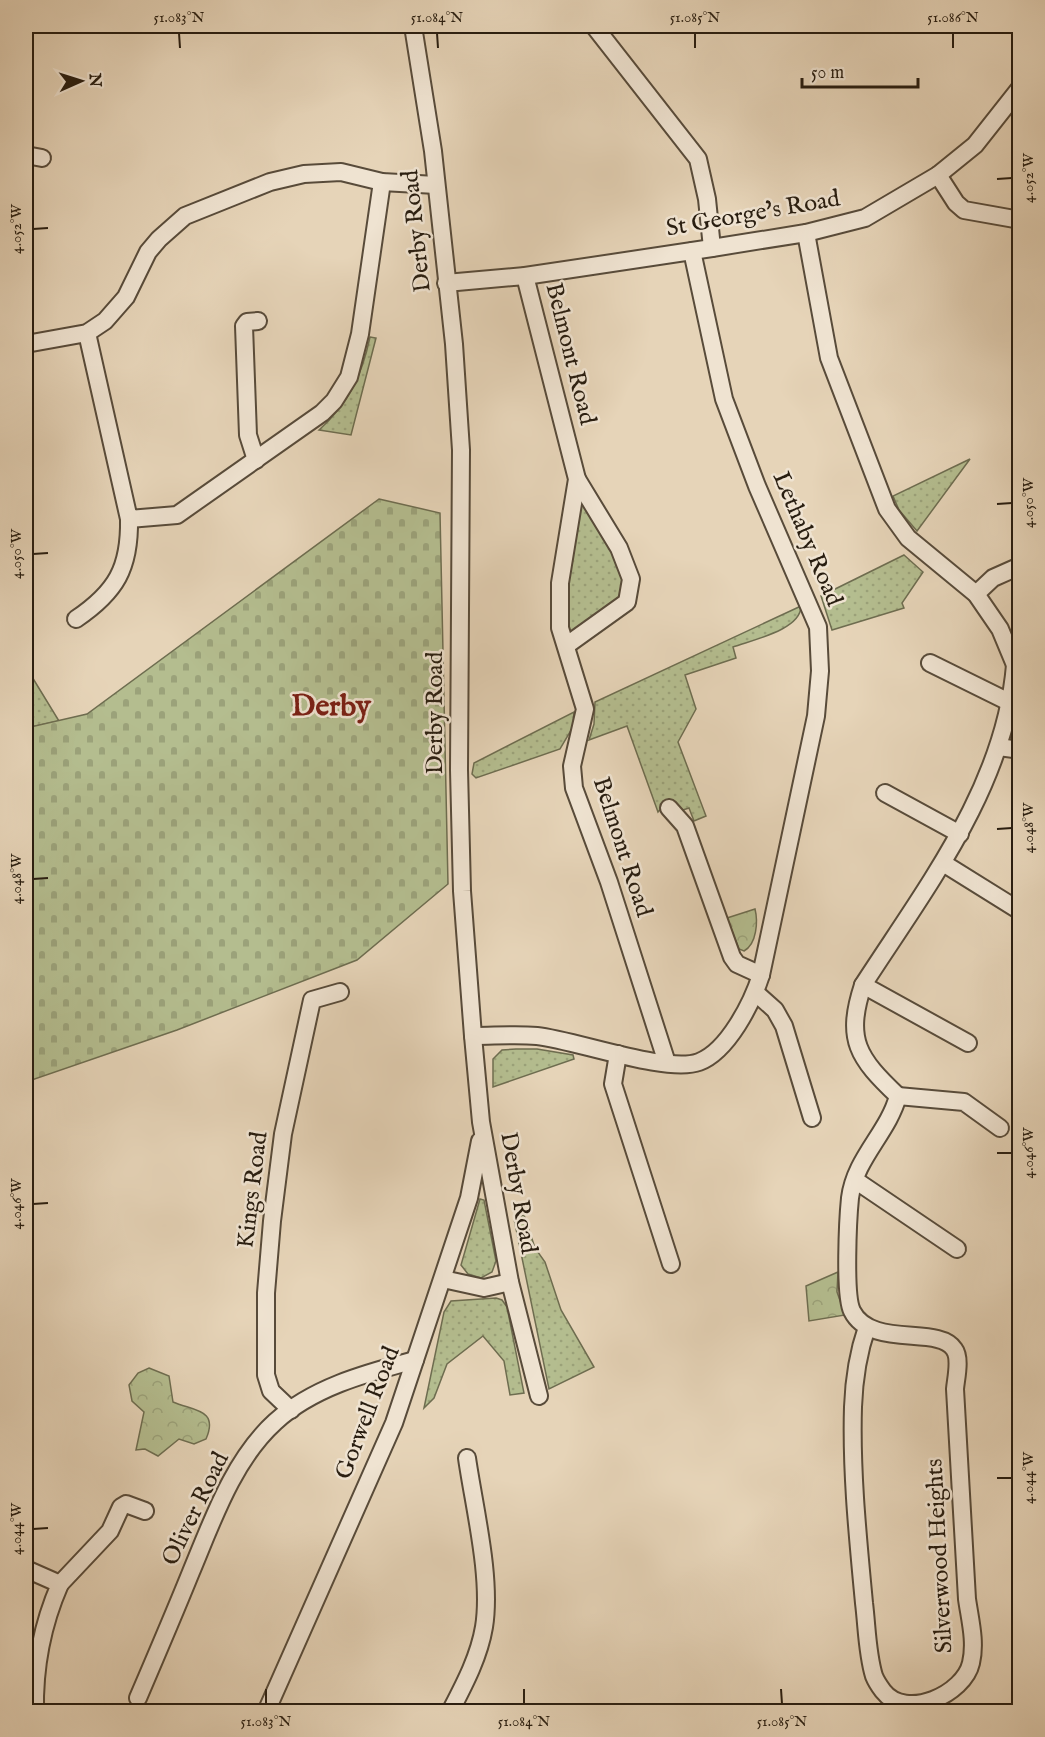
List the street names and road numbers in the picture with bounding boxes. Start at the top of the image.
street label: Derby Road [395,168,439,294]
street label: St George's Road [664,183,843,245]
street label: Belmont Road [537,280,603,428]
street label: Lethaby Road [765,467,849,611]
street label: Derby Road [420,651,451,775]
street label: Belmont Road [585,773,659,921]
street label: Kings Road [230,1130,276,1250]
street label: Derby Road [492,1130,544,1256]
street label: Gorwell Road [328,1342,408,1484]
street label: Oliver Road [155,1447,237,1571]
street label: Silverwood Heights [919,1458,961,1654]

